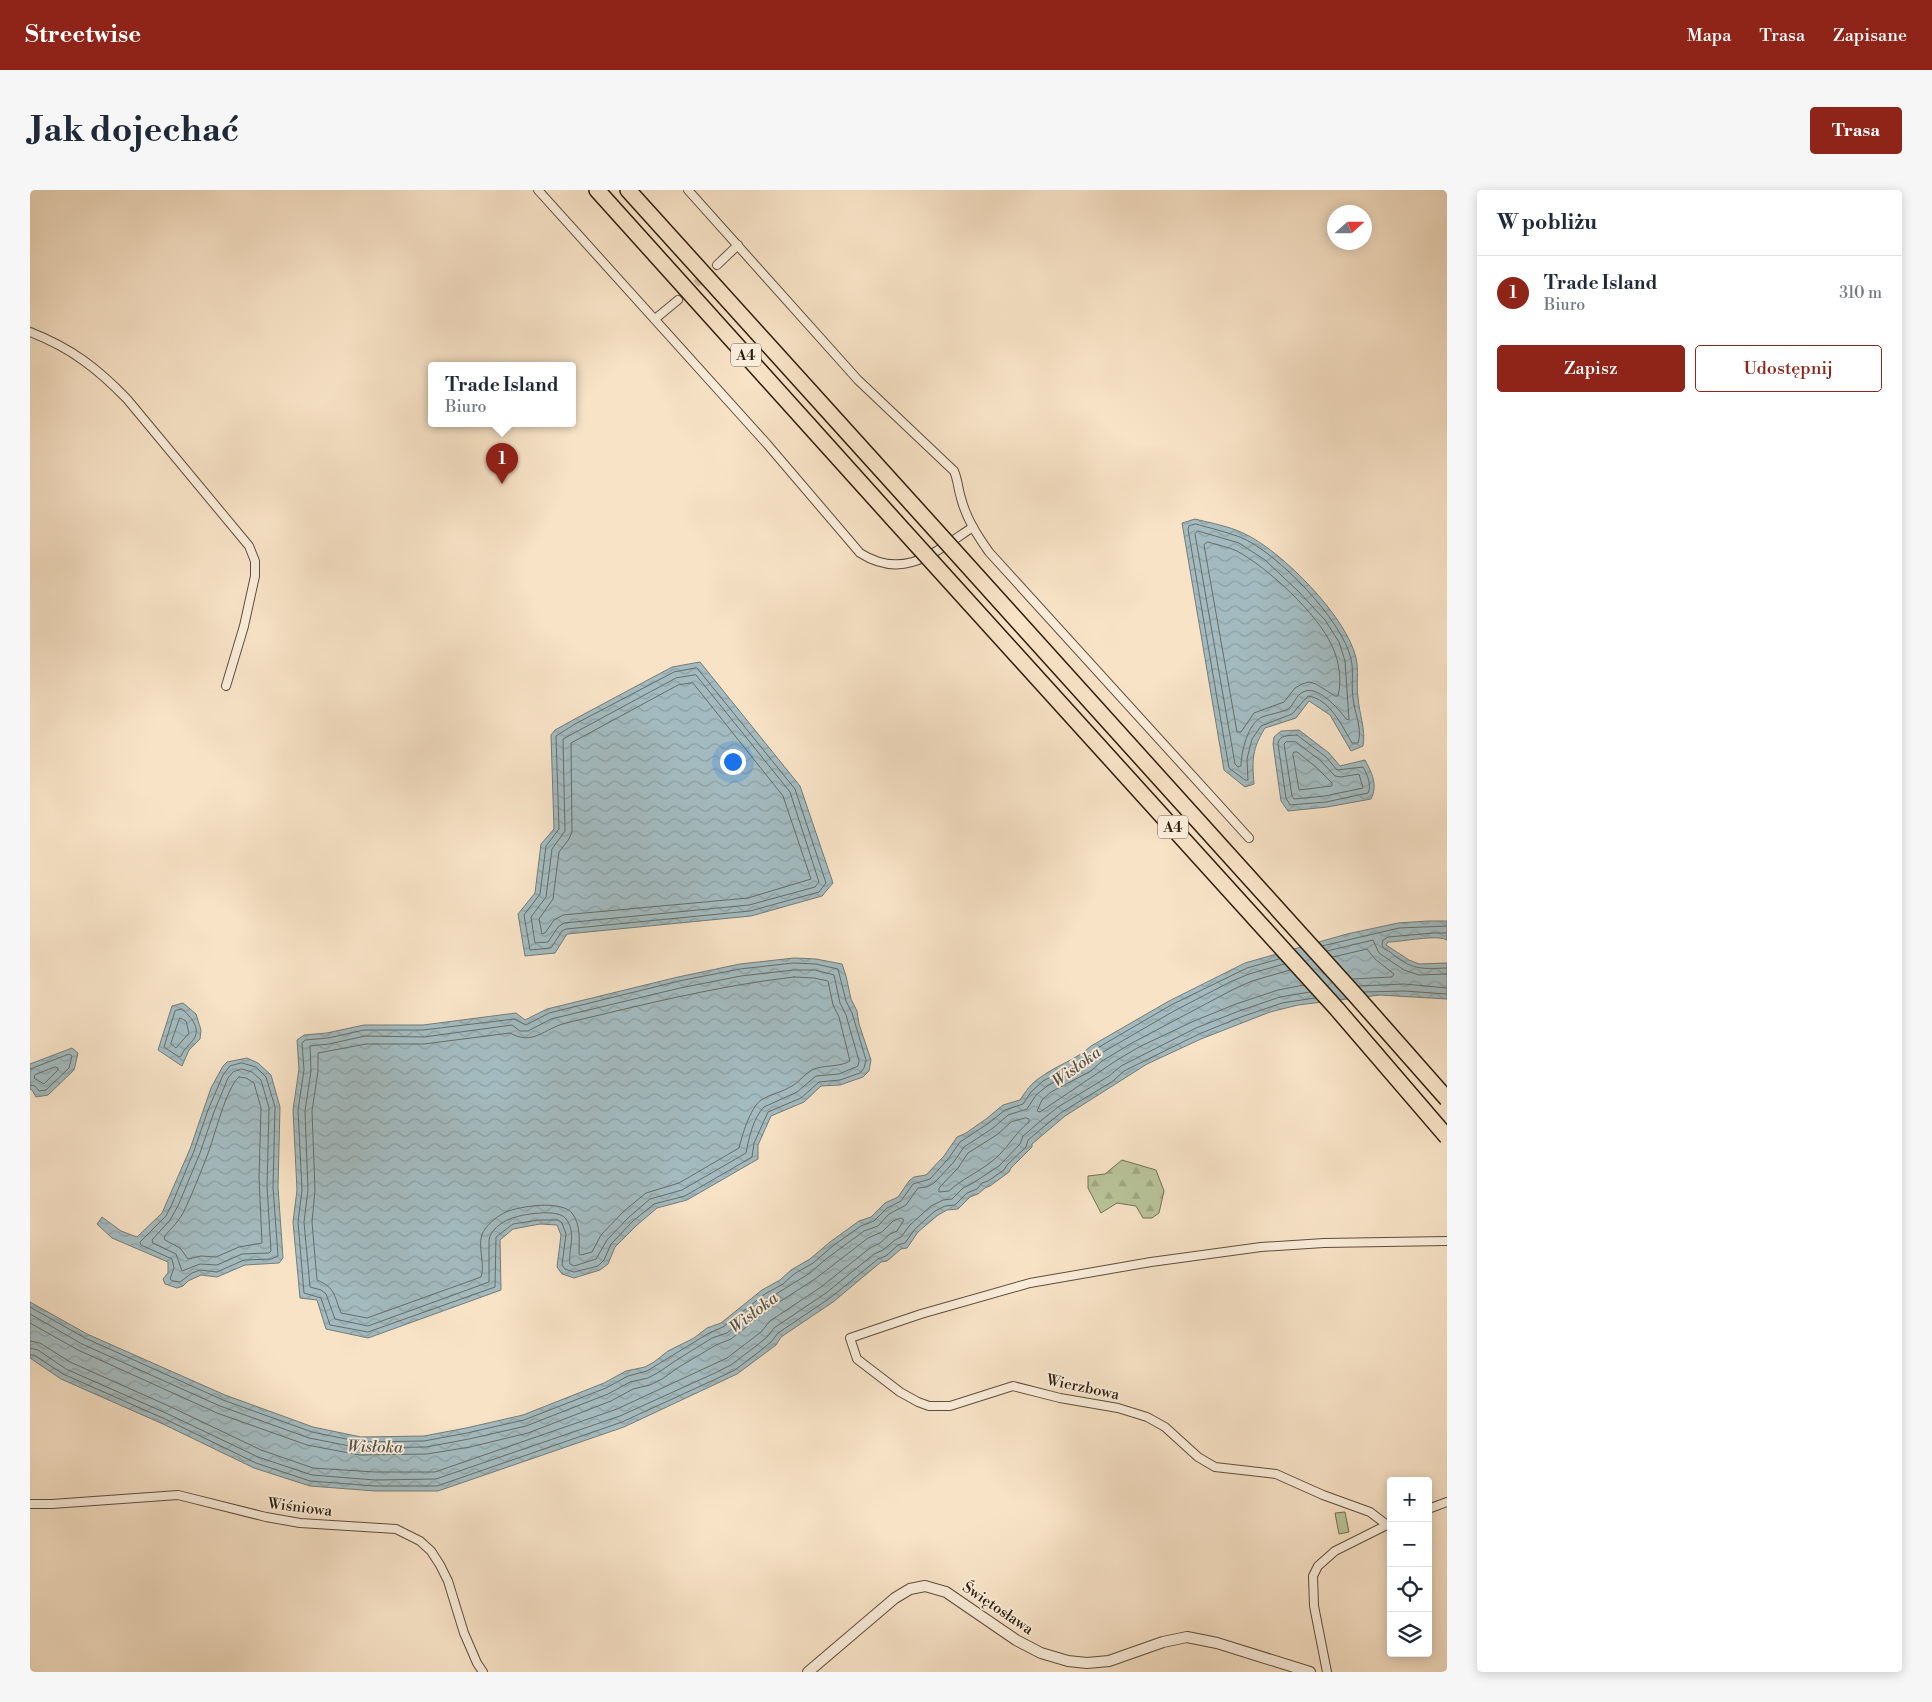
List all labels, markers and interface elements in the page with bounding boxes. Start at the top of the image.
text: Streetwise [25,20,141,50]
text: Mapa [1687,24,1731,47]
text: Trasa [1759,24,1805,47]
text: Zapisane [1833,24,1907,47]
button: Trasa [1810,107,1902,154]
text: Jak dojechać [30,109,239,152]
north arrow [1327,205,1372,250]
text: W pobliżu [1497,210,1597,236]
text: Trade Island [1544,271,1658,295]
text: 1 [1509,283,1517,303]
text: 310 m [1839,283,1882,303]
text: Biuro [1544,295,1585,315]
road number: A4 [731,344,761,366]
button: Zapisz [1497,345,1685,392]
button: Udostępnij [1695,345,1882,392]
popup [428,362,576,427]
text: Trade Island [445,373,559,397]
text: Biuro [445,397,487,417]
pin: 1 [486,443,518,484]
your location [720,749,746,775]
road number: A4 [1158,816,1188,839]
water label: Wisłoka [1048,1042,1105,1091]
water label: Wisłoka [725,1288,782,1337]
street label: Wierzbowa [1044,1370,1121,1405]
water label: Wisłoka [347,1437,403,1457]
map controls [1387,1477,1432,1657]
button: + [1387,1477,1432,1522]
street label: Wiśniowa [266,1494,334,1521]
button: − [1387,1522,1432,1567]
button: locate [1387,1567,1432,1612]
street label: Świętosława [959,1577,1038,1639]
button: layers [1387,1612,1432,1657]

